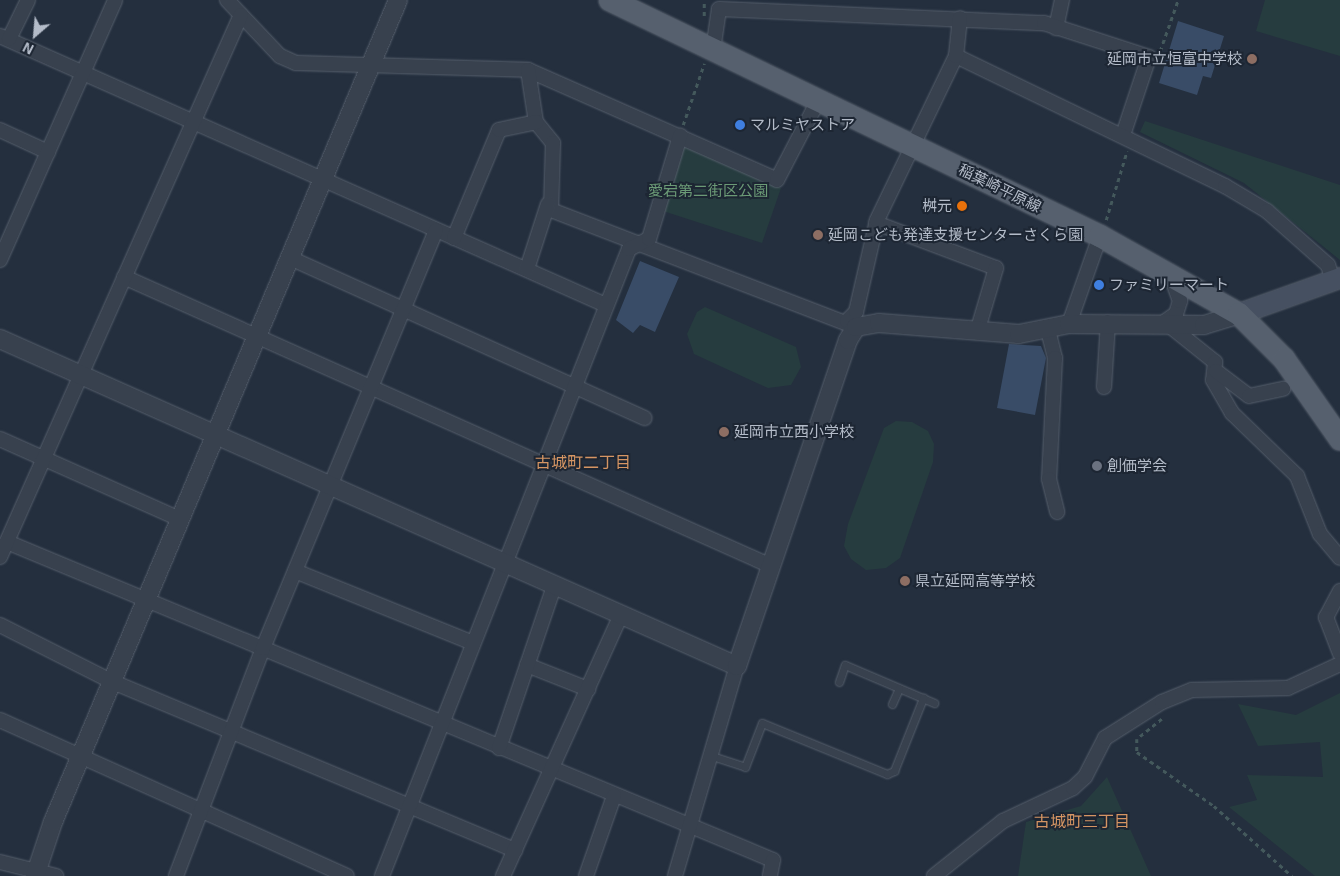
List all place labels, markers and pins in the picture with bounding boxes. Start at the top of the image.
place label: 延岡市立恒富中学校 [1107,50,1242,68]
marker: 延岡市立恒富中学校 [1246,53,1258,65]
place label: マルミヤストア [750,116,855,134]
marker: マルミヤストア [734,119,746,131]
place label: 桝元 [922,197,952,215]
marker: 桝元 [956,200,968,212]
place label: 延岡こども発達支援センターさくら園 [828,226,1083,244]
marker: 延岡こども発達支援センターさくら園 [812,229,824,241]
place label: ファミリーマート [1109,276,1229,294]
marker: ファミリーマート [1093,279,1105,291]
place label: 延岡市立西小学校 [734,423,854,441]
marker: 延岡市立西小学校 [718,426,730,438]
place label: 創価学会 [1107,457,1167,475]
marker: 創価学会 [1091,460,1103,472]
place label: 県立延岡高等学校 [915,572,1035,590]
marker: 県立延岡高等学校 [899,575,911,587]

